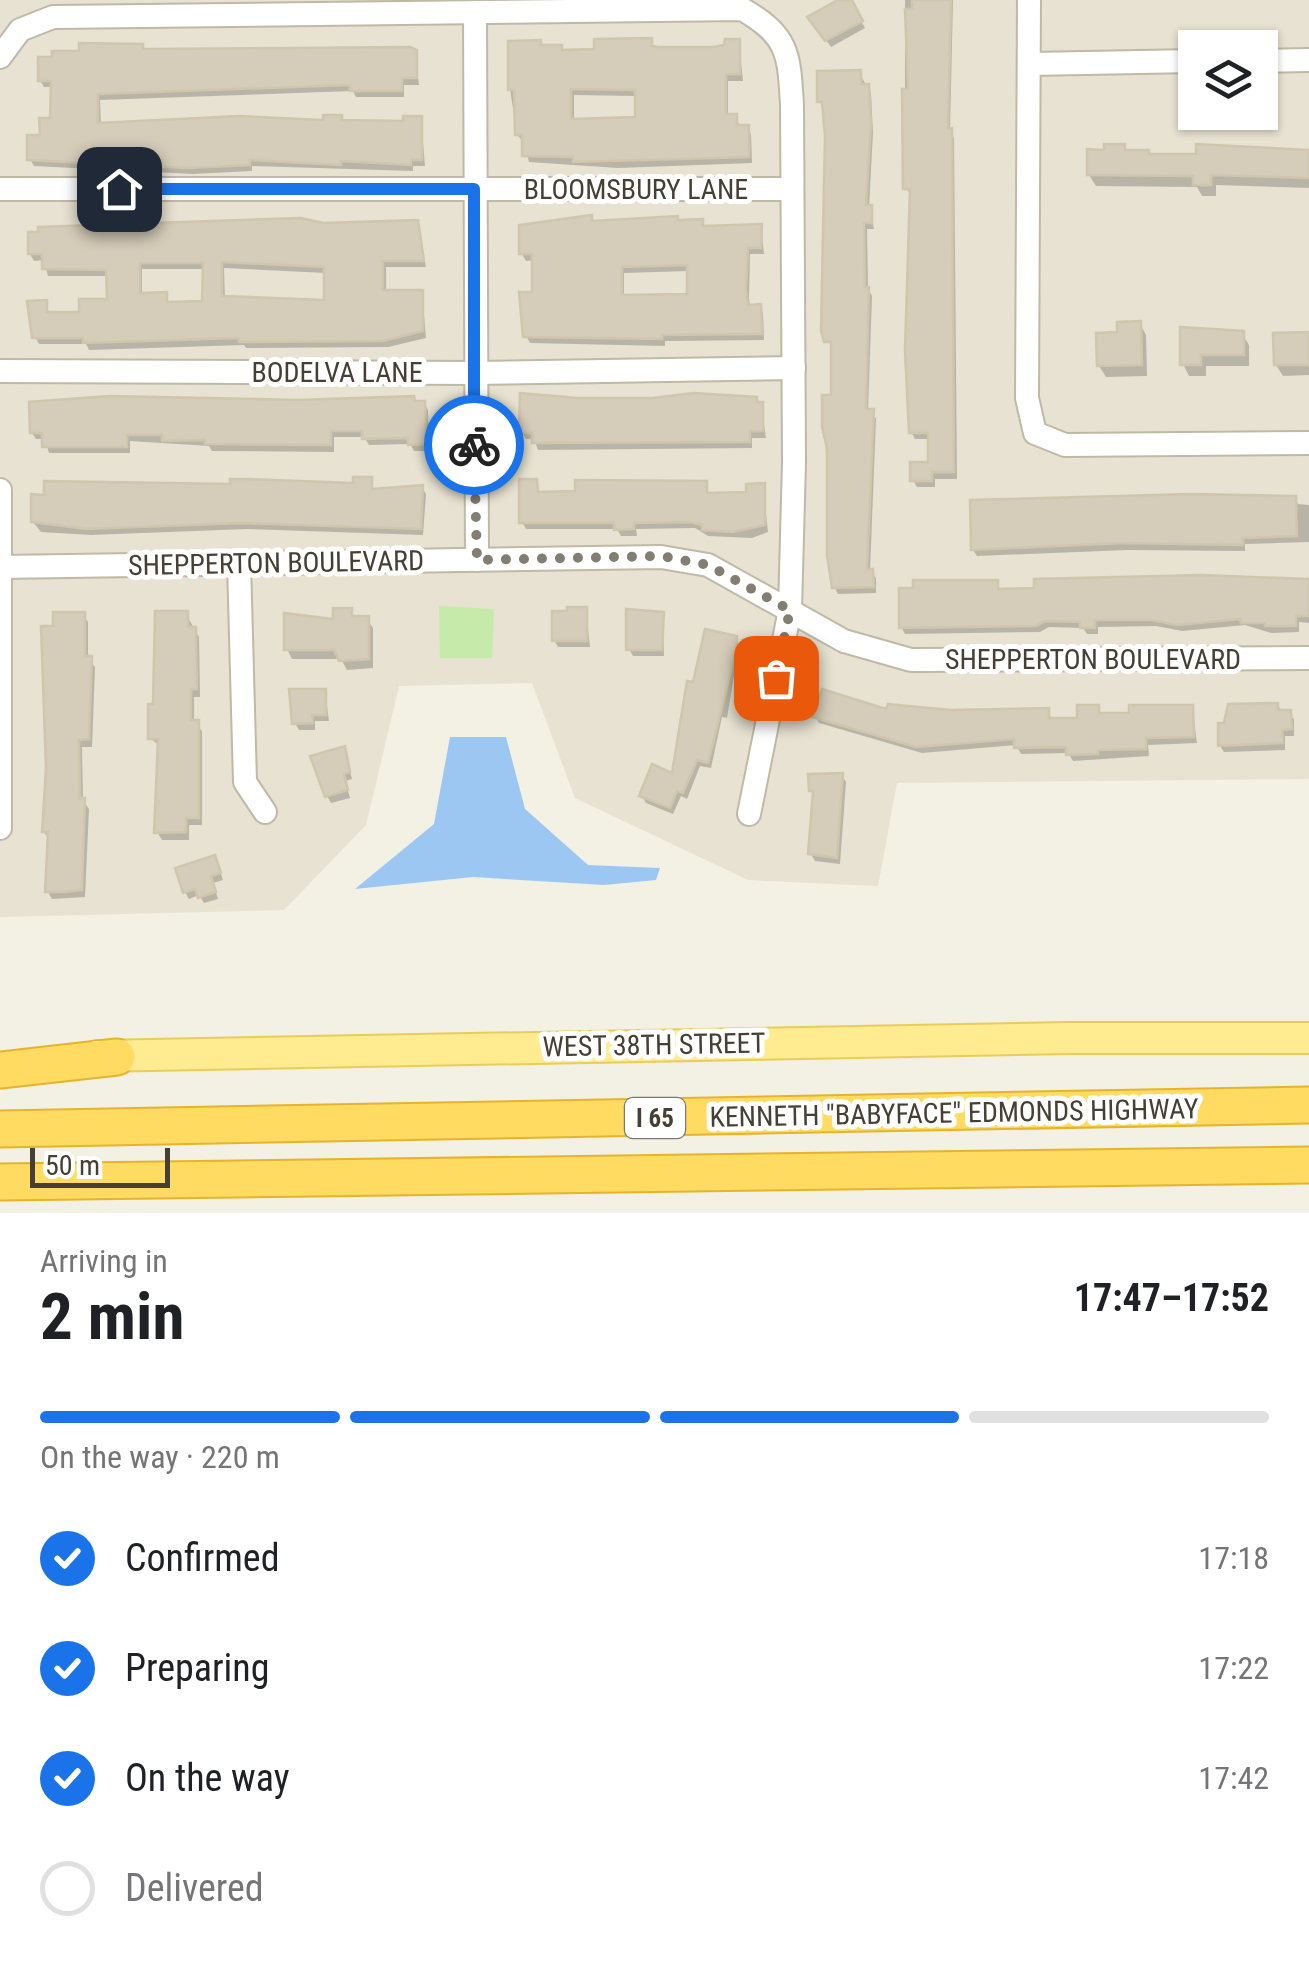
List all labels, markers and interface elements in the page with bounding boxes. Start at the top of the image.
map controls [1178,30,1278,130]
button: layers [1178,30,1278,130]
pin [77,147,162,232]
icon: home [92,162,147,217]
street label: BLOOMSBURY LANE [524,173,748,206]
street label: BODELVA LANE [251,356,423,389]
courier [424,395,524,495]
icon: bike [447,418,502,473]
street label: SHEPPERTON BOULEVARD [128,544,424,582]
pin [734,636,819,721]
street label: SHEPPERTON BOULEVARD [945,643,1241,676]
icon: bag [749,651,804,706]
street label: WEST 38TH STREET [542,1027,766,1063]
street label: KENNETH "BABYFACE" EDMONDS HIGHWAY [709,1092,1199,1134]
road number: I 65 [625,1098,685,1138]
scale bar [30,1143,170,1188]
text: 50 m [45,1149,100,1182]
text: Arriving in [40,1242,168,1280]
text: 17:47–17:52 [1074,1276,1269,1320]
text: 2 min [40,1279,184,1355]
text: On the way · 220 m [40,1438,280,1476]
icon: check [40,1531,95,1586]
text: Confirmed [125,1536,280,1580]
text: 17:18 [1198,1539,1269,1577]
icon: check [40,1641,95,1696]
text: Preparing [125,1646,270,1690]
text: 17:22 [1198,1649,1269,1687]
icon: check [40,1751,95,1806]
text: On the way [125,1756,290,1800]
text: 17:42 [1198,1759,1269,1797]
text: Delivered [125,1866,264,1910]

